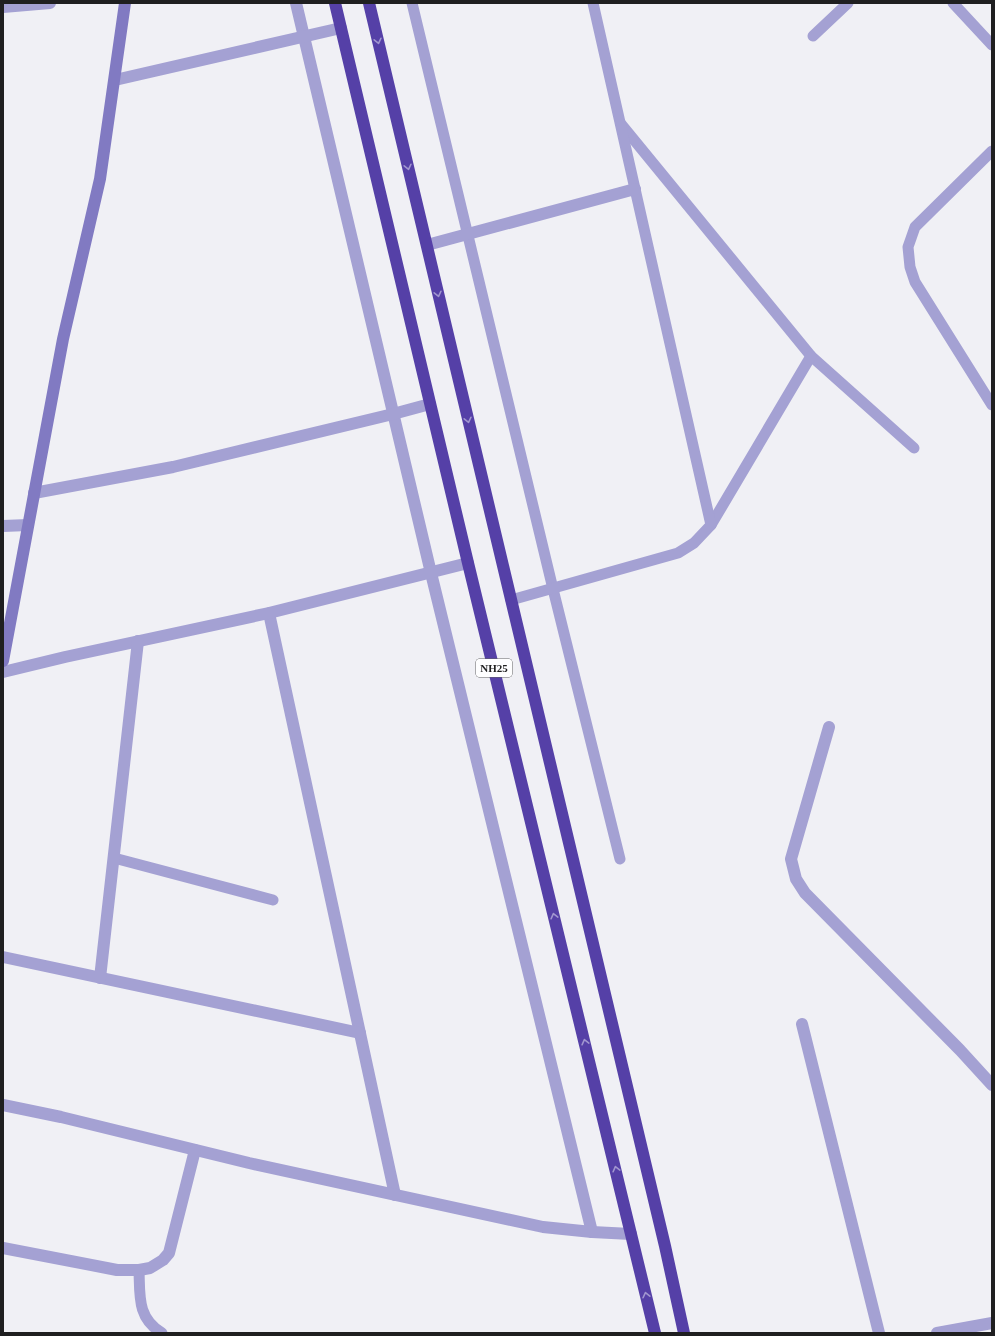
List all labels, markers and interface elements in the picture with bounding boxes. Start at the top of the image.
one-way arrow [373,37,382,44]
one-way arrow [404,164,412,171]
one-way arrow [434,291,442,297]
one-way arrow [464,417,472,424]
road number: NH25 [476,659,512,677]
one-way arrow [551,913,559,919]
one-way arrow [581,1039,590,1046]
one-way arrow [612,1165,620,1172]
one-way arrow [642,1292,651,1299]

